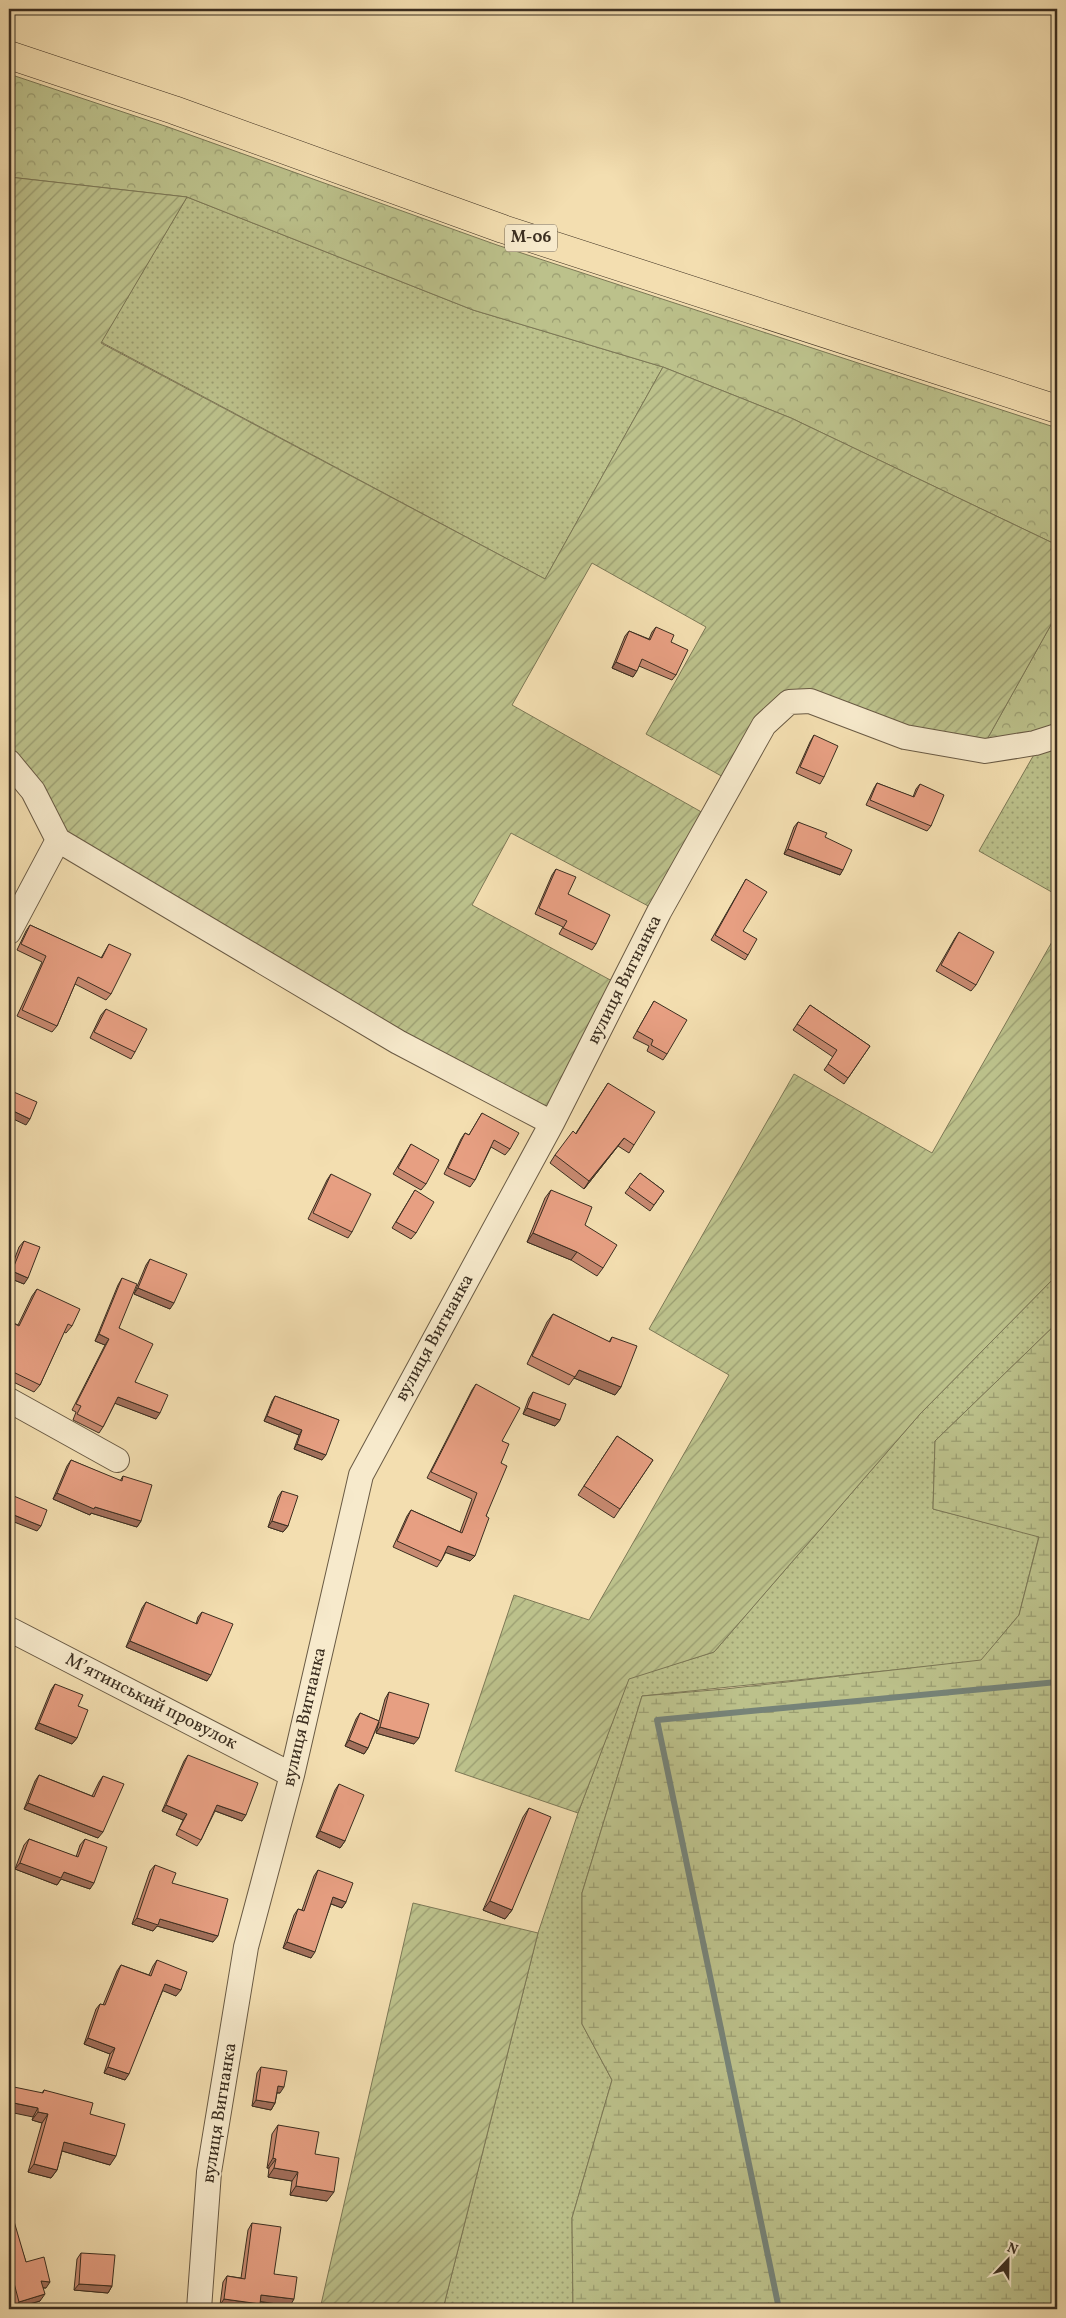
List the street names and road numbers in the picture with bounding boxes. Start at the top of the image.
road number: М-06 [505,224,557,252]
street label: вулиця Вигнанка [582,911,668,1049]
street label: вулиця Вигнанка [390,1270,480,1406]
street label: вулиця Вигнанка [277,1645,333,1789]
street label: Мʼятинський провулок [61,1648,242,1756]
street label: вулиця Вигнанка [197,2041,243,2185]

